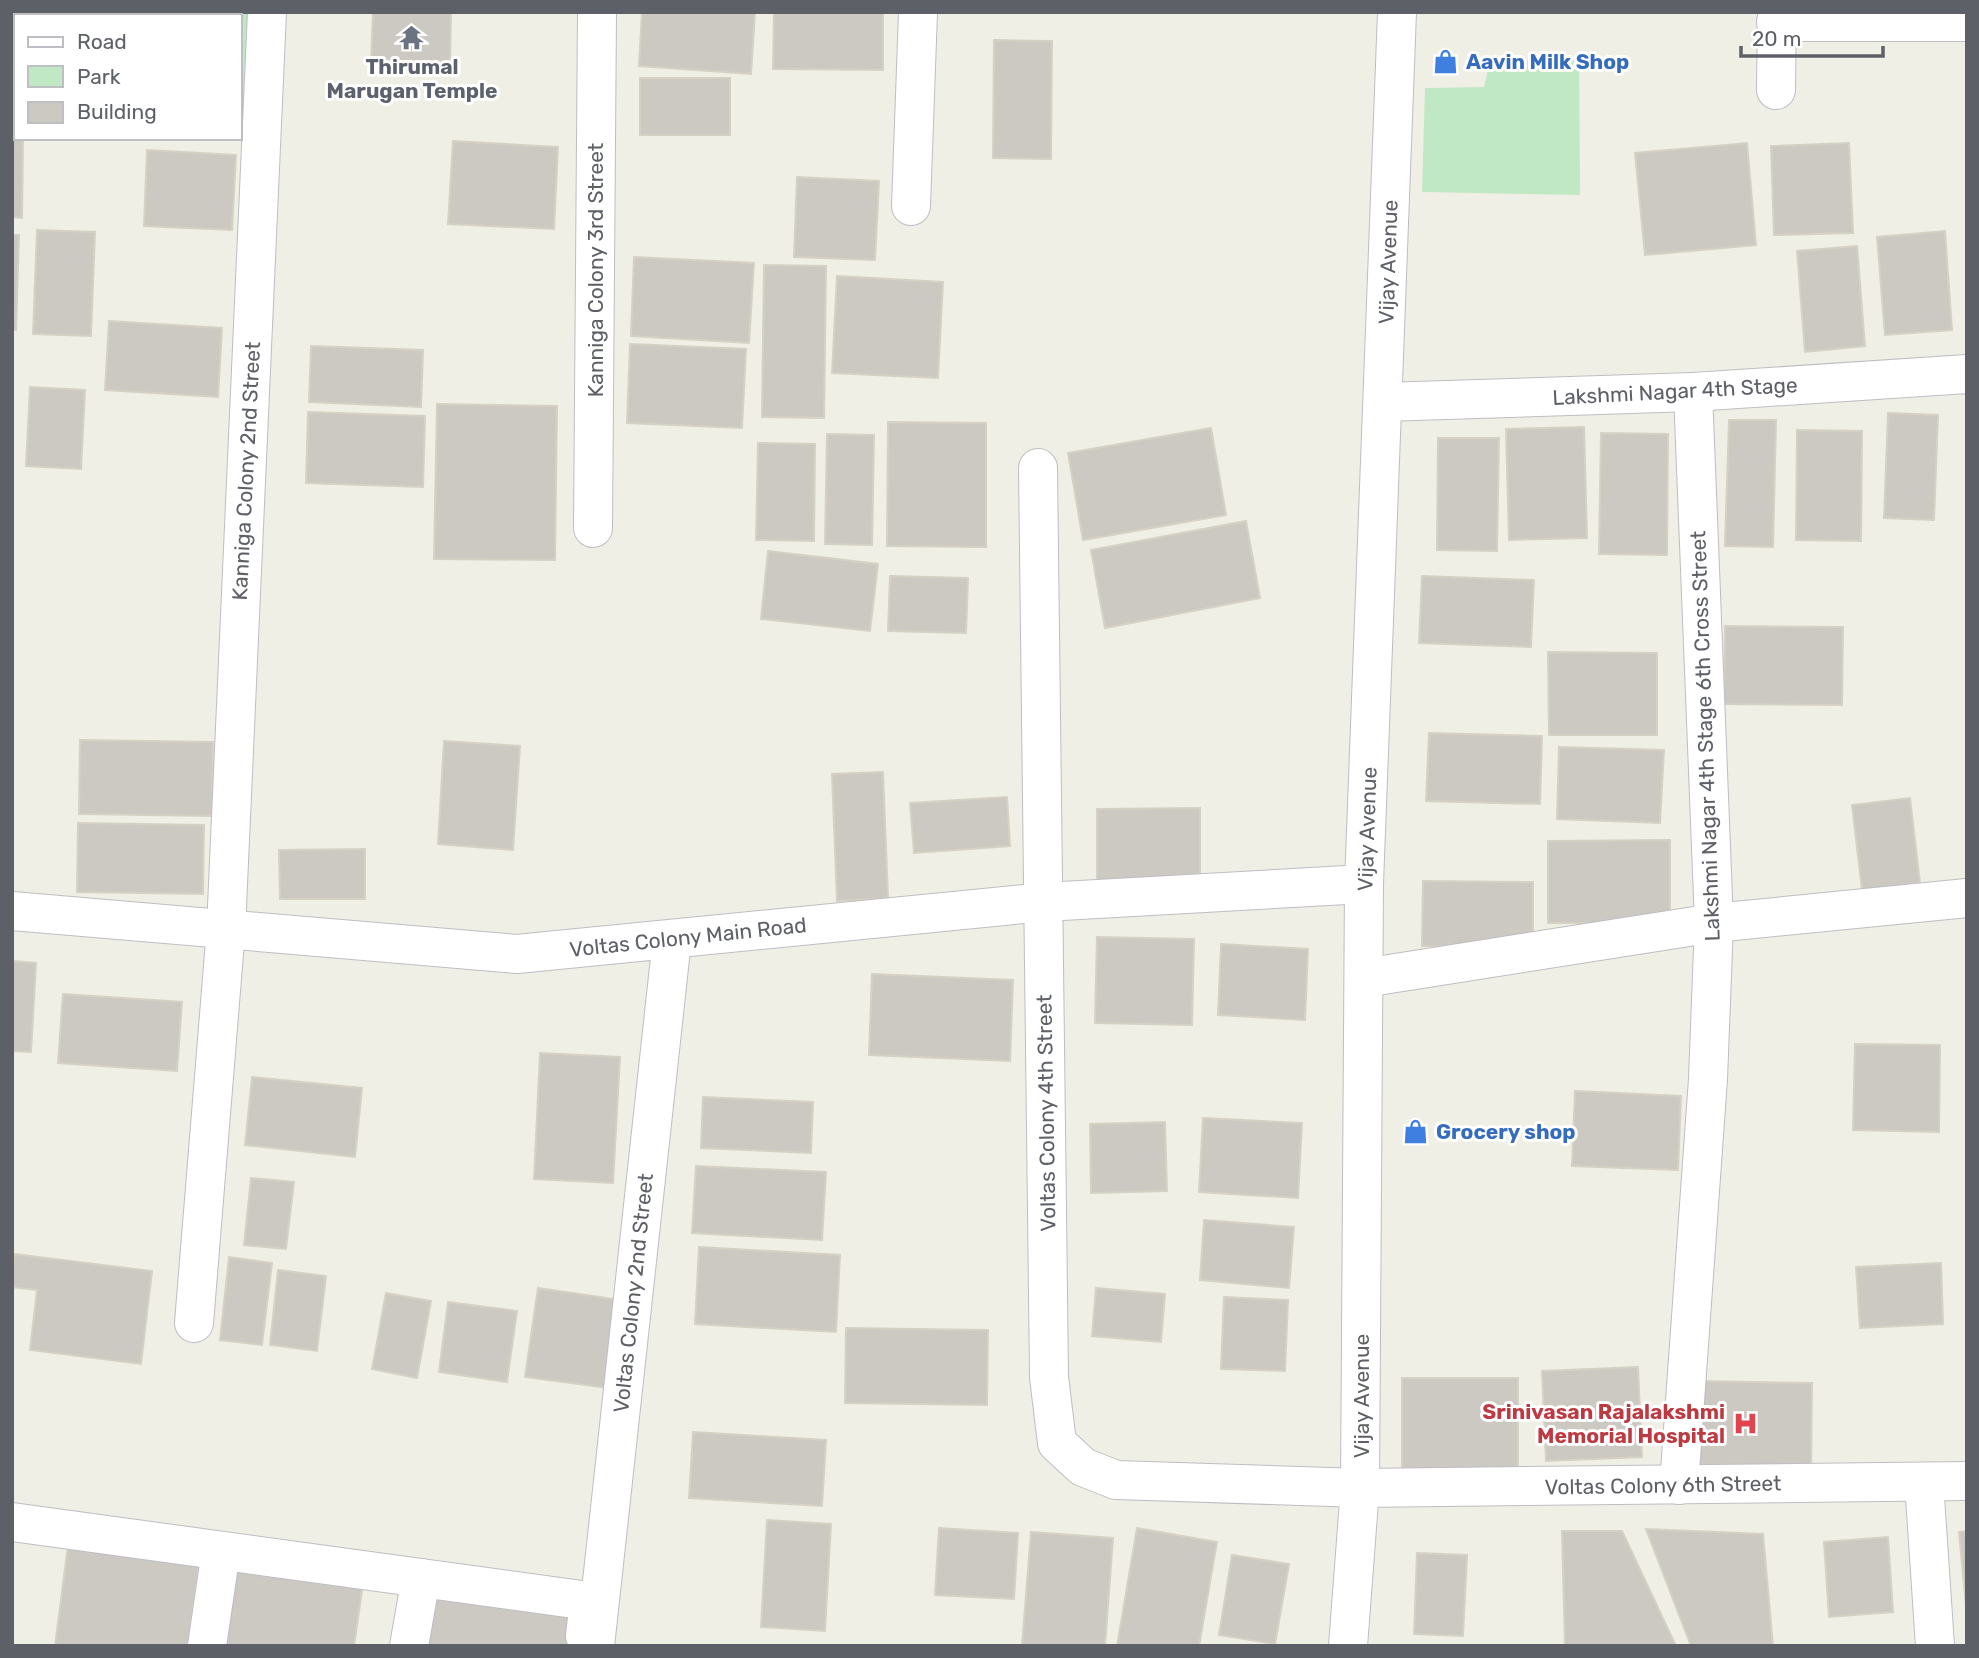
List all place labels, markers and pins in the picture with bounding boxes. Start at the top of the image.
temple icon: Thirumal Marugan Temple [398,23,426,51]
shop icon: Aavin Milk Shop [1432,47,1460,75]
place label: Aavin Milk Shop [1466,49,1629,74]
place label: Thirumal Marugan Temple [327,54,497,103]
shop icon: Grocery shop [1402,1117,1430,1145]
place label: Grocery shop [1436,1119,1576,1144]
place label: Srinivasan Rajalakshmi Memorial Hospital [1482,1399,1725,1448]
hospital icon: Srinivasan Rajalakshmi Memorial Hospital [1731,1409,1759,1437]

